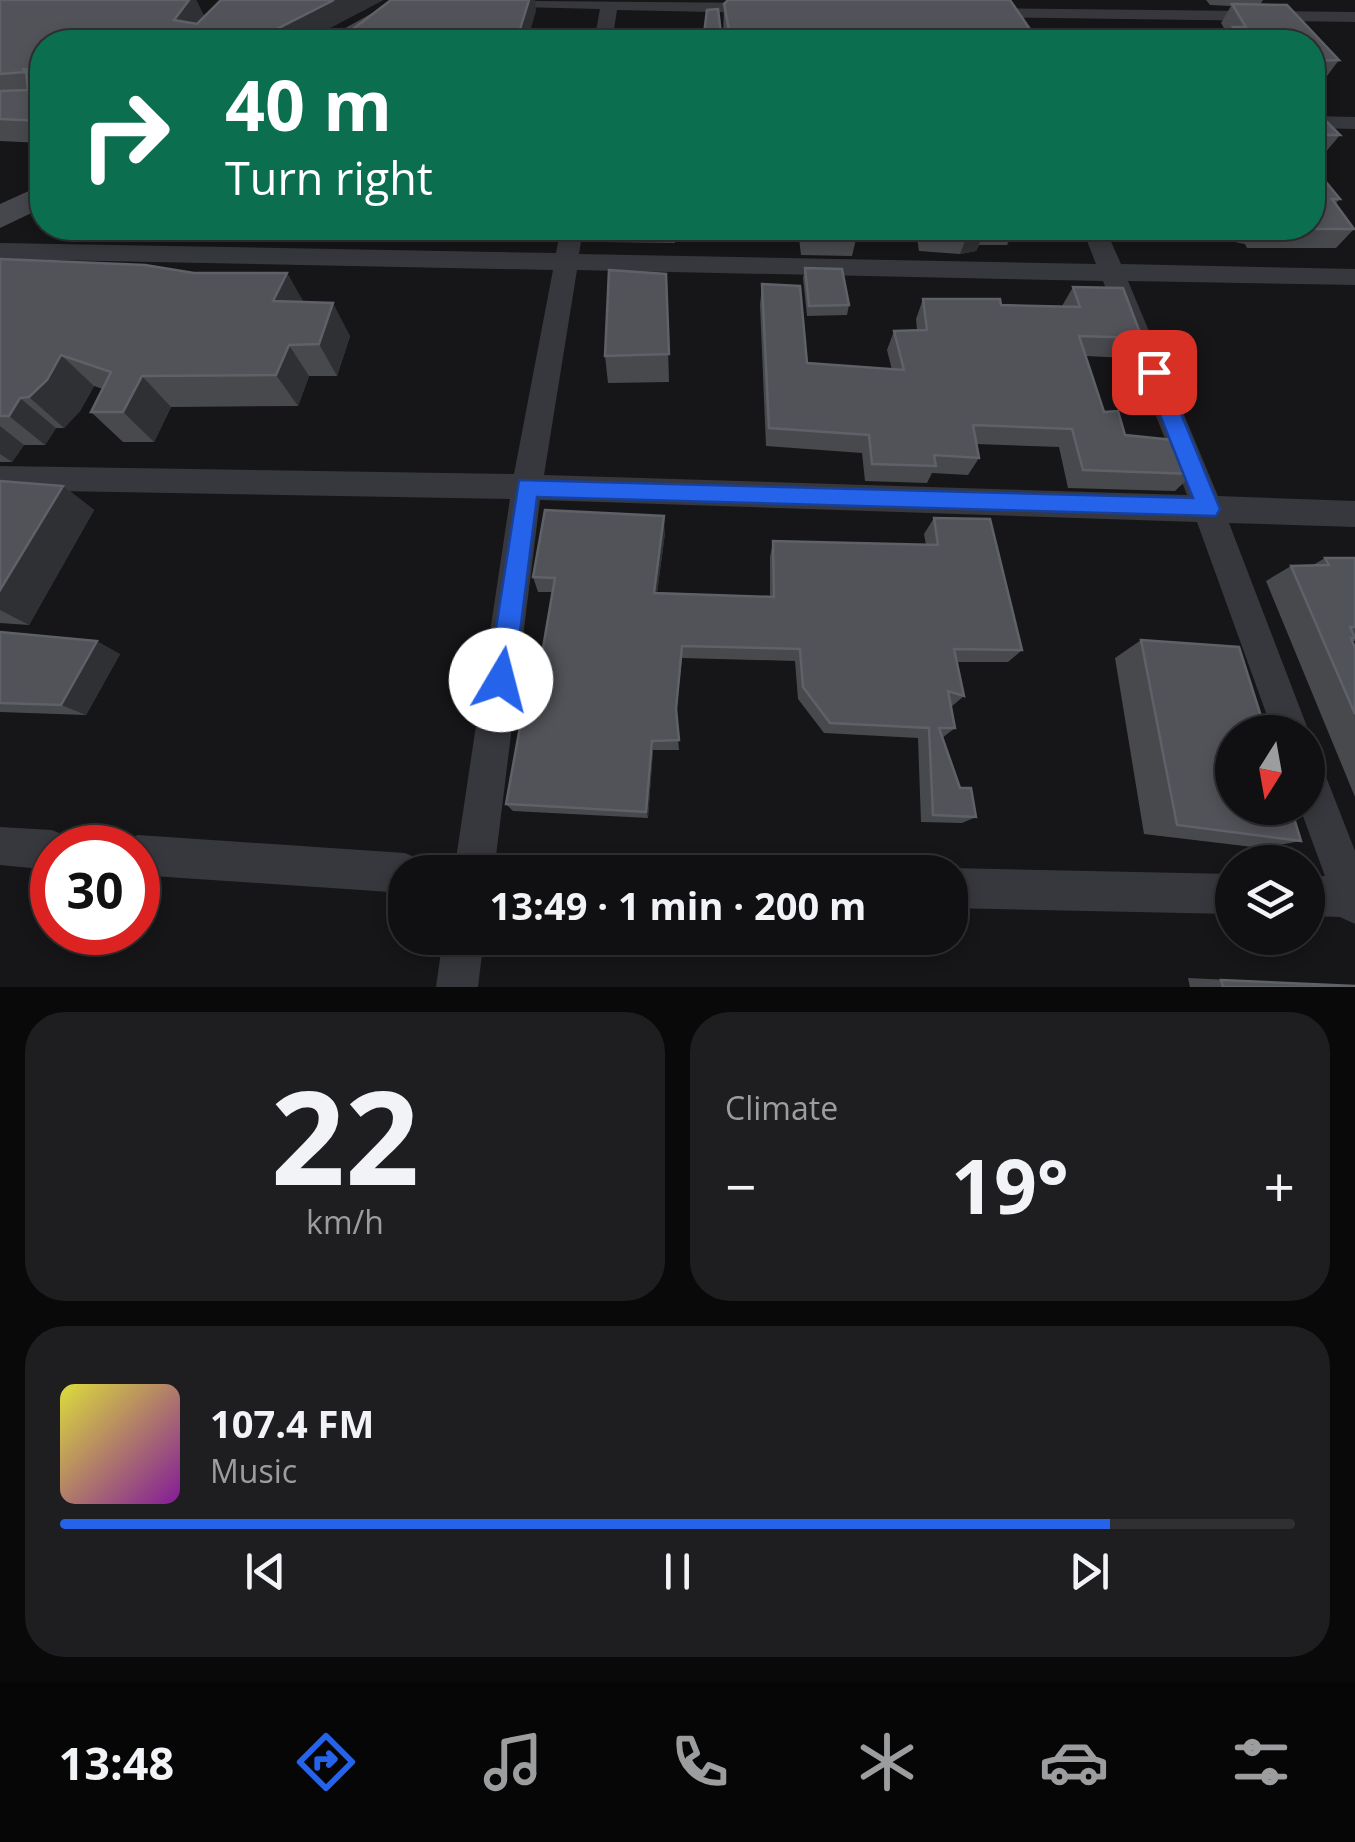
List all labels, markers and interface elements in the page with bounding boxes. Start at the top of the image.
text: 40 m [225,56,392,152]
icon: right [60,70,190,200]
text: Turn right [225,147,433,208]
pin [1112,330,1197,415]
icon: arrive [1127,345,1182,400]
position arrow [449,628,553,732]
north arrow [1215,715,1325,825]
map controls [1215,715,1325,955]
speed limit sign: 30 [30,825,160,955]
button: layers [1215,845,1325,955]
text: 13:49 · 1 min · 200 m [490,879,866,931]
text: 22 [271,1046,419,1223]
text: Climate [725,1086,838,1129]
text: 19° [951,1134,1069,1236]
text: − [725,1148,756,1223]
text: + [1264,1148,1295,1223]
text: km/h [306,1200,384,1243]
text: 107.4 FM [210,1397,374,1449]
text: Music [210,1449,297,1492]
icon: previous [238,1544,293,1599]
icon: pause [650,1544,705,1599]
icon: next [1062,1544,1117,1599]
icon: directions [291,1727,361,1797]
icon: music [478,1727,548,1797]
icon: phone [665,1727,735,1797]
icon: climate [852,1727,922,1797]
icon: car [1039,1727,1109,1797]
icon: filters [1226,1727,1296,1797]
text: 13:48 [59,1732,174,1793]

